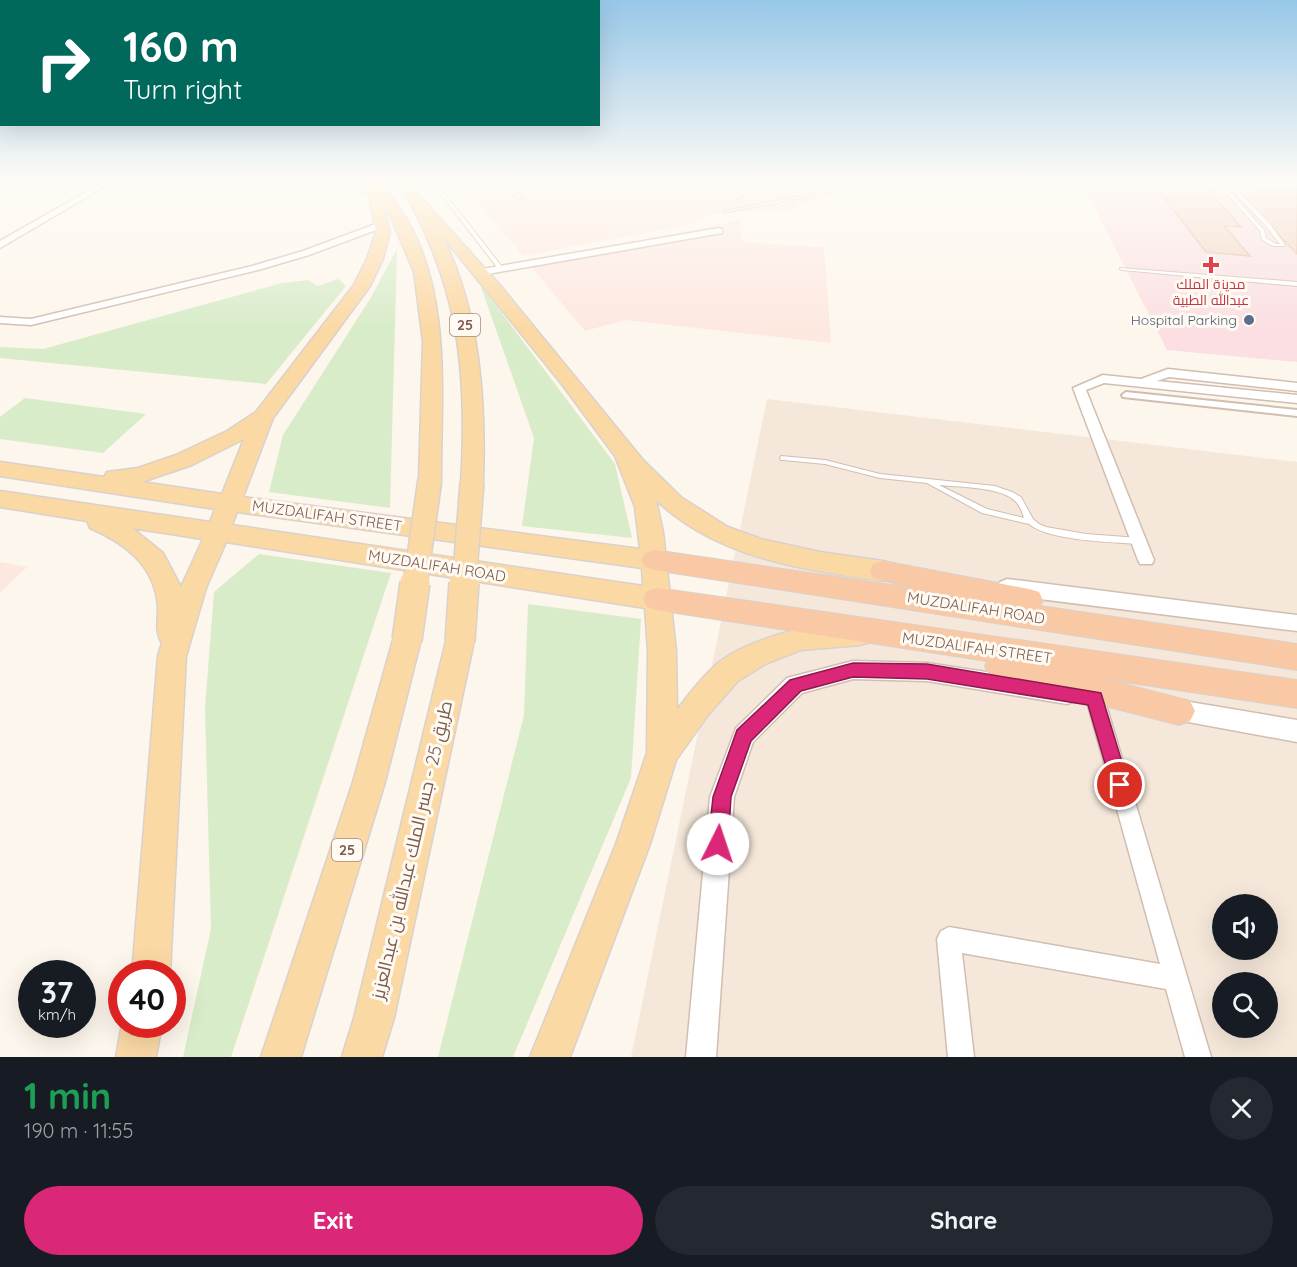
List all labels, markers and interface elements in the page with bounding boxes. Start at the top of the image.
text: 160 m [123,20,239,73]
icon: right [24,24,102,102]
text: Turn right [123,72,242,106]
marker: مدينة الملك عبدالله الطبية [1202,256,1220,274]
place label: مدينة الملك عبدالله الطبية [1173,275,1249,309]
place label: Hospital Parking [1131,311,1237,329]
marker: Hospital Parking [1242,313,1256,327]
road number: 25 [450,314,480,336]
street label: MUZDALIFAH STREET [251,496,403,535]
street label: MUZDALIFAH ROAD [367,545,508,586]
street label: MUZDALIFAH ROAD [906,587,1047,628]
street label: MUZDALIFAH STREET [901,628,1053,667]
street label: طريق 25 - جسر الملك عبدالله بن عبدالعزيز [366,698,458,1003]
pin [1094,759,1145,810]
icon: arrive [1103,768,1136,801]
position arrow [686,812,750,876]
road number: 25 [332,839,362,861]
map controls [1212,894,1278,1038]
button: sound [1212,894,1278,960]
speed limit sign: 40 [108,960,186,1038]
button: search [1212,972,1278,1038]
text: 37 [41,973,73,1011]
text: km/h [38,1005,76,1024]
text: 1 min [24,1073,111,1118]
button: close [1210,1077,1273,1140]
text: 190 m · 11:55 [24,1118,133,1143]
button: Exit [24,1186,643,1255]
button: Share [655,1186,1273,1255]

